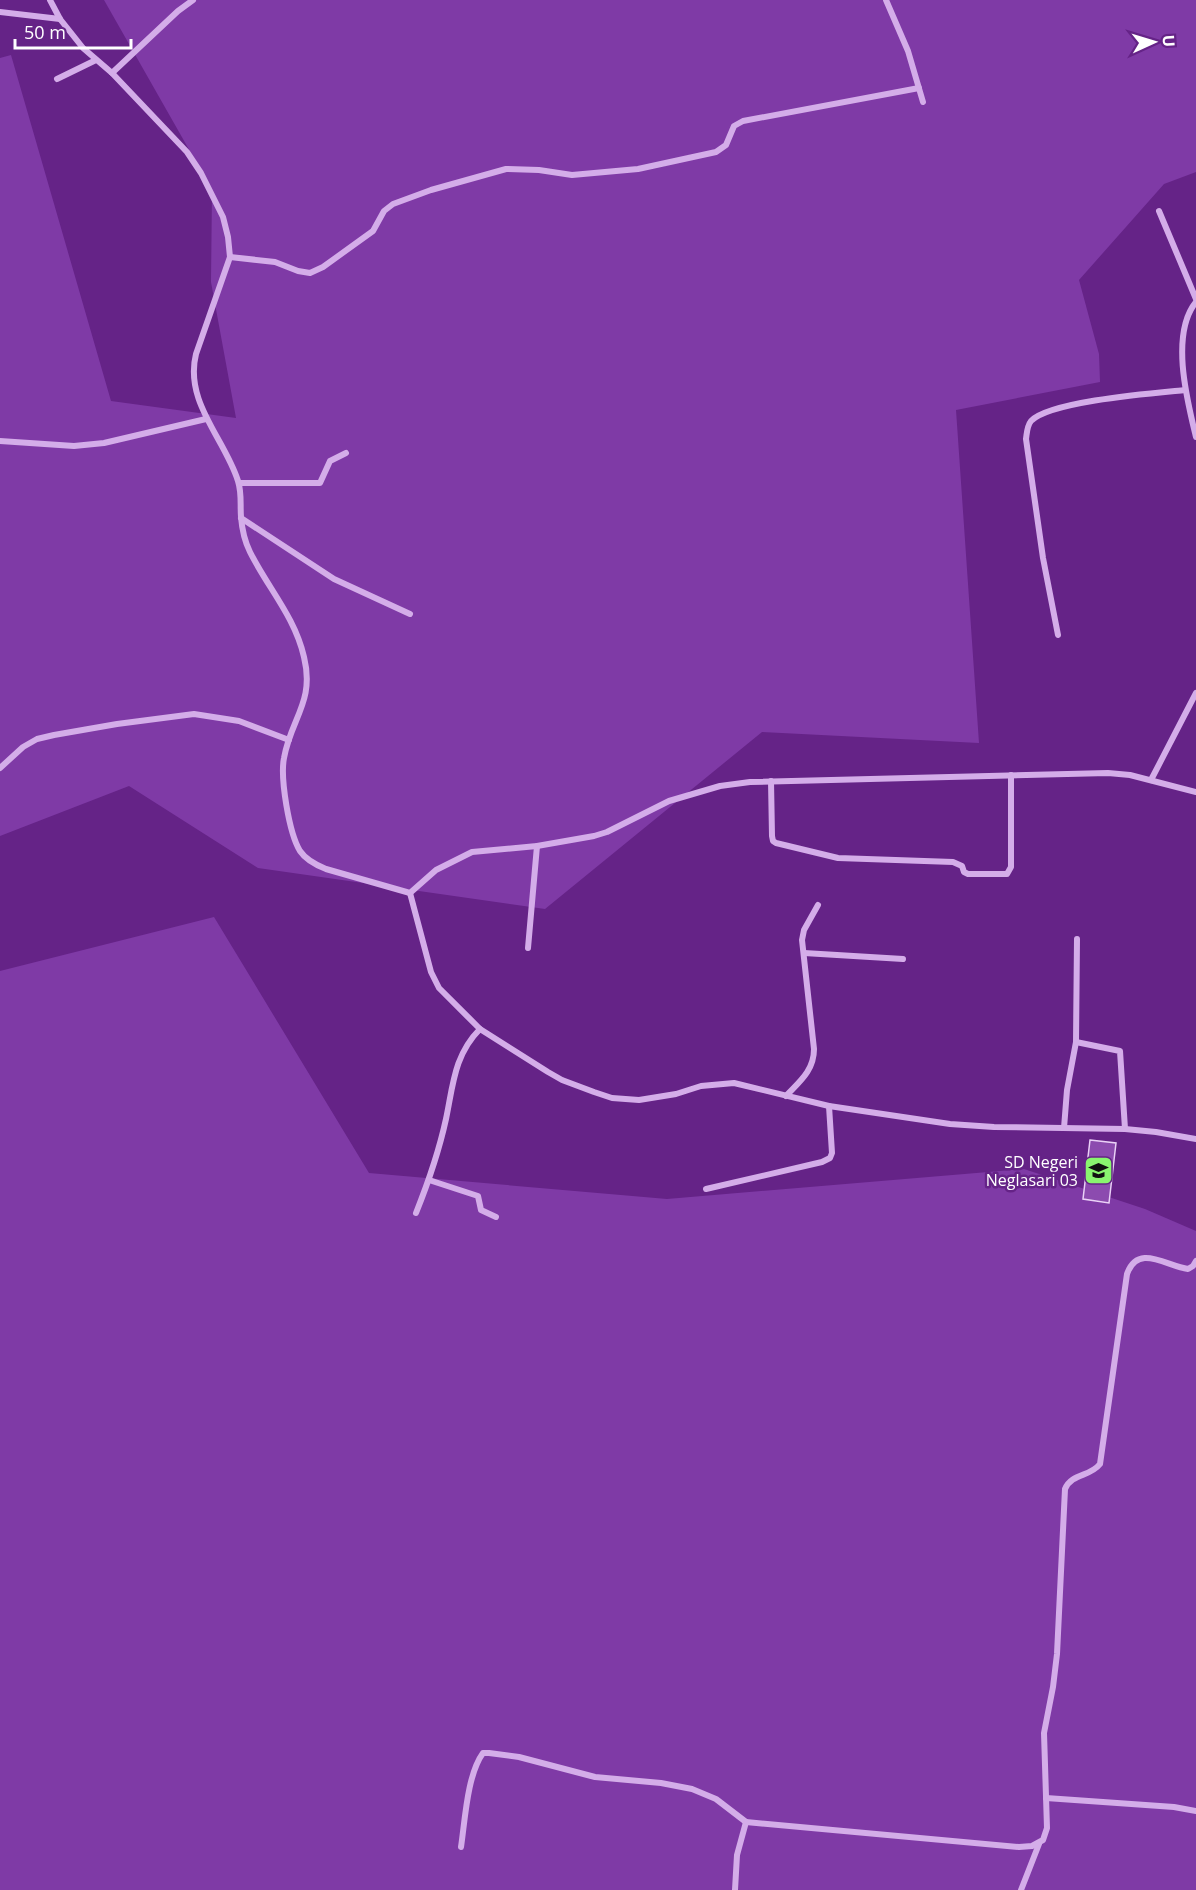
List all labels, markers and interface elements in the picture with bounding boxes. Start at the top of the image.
scale bar [15,12,130,50]
north arrow [1124,12,1184,72]
text: 50 m [24,20,66,44]
text: U [1158,34,1180,48]
place label: SD Negeri Neglasari 03 [986,1151,1078,1191]
school or university icon: SD Negeri Neglasari 03 [1083,1155,1115,1187]

